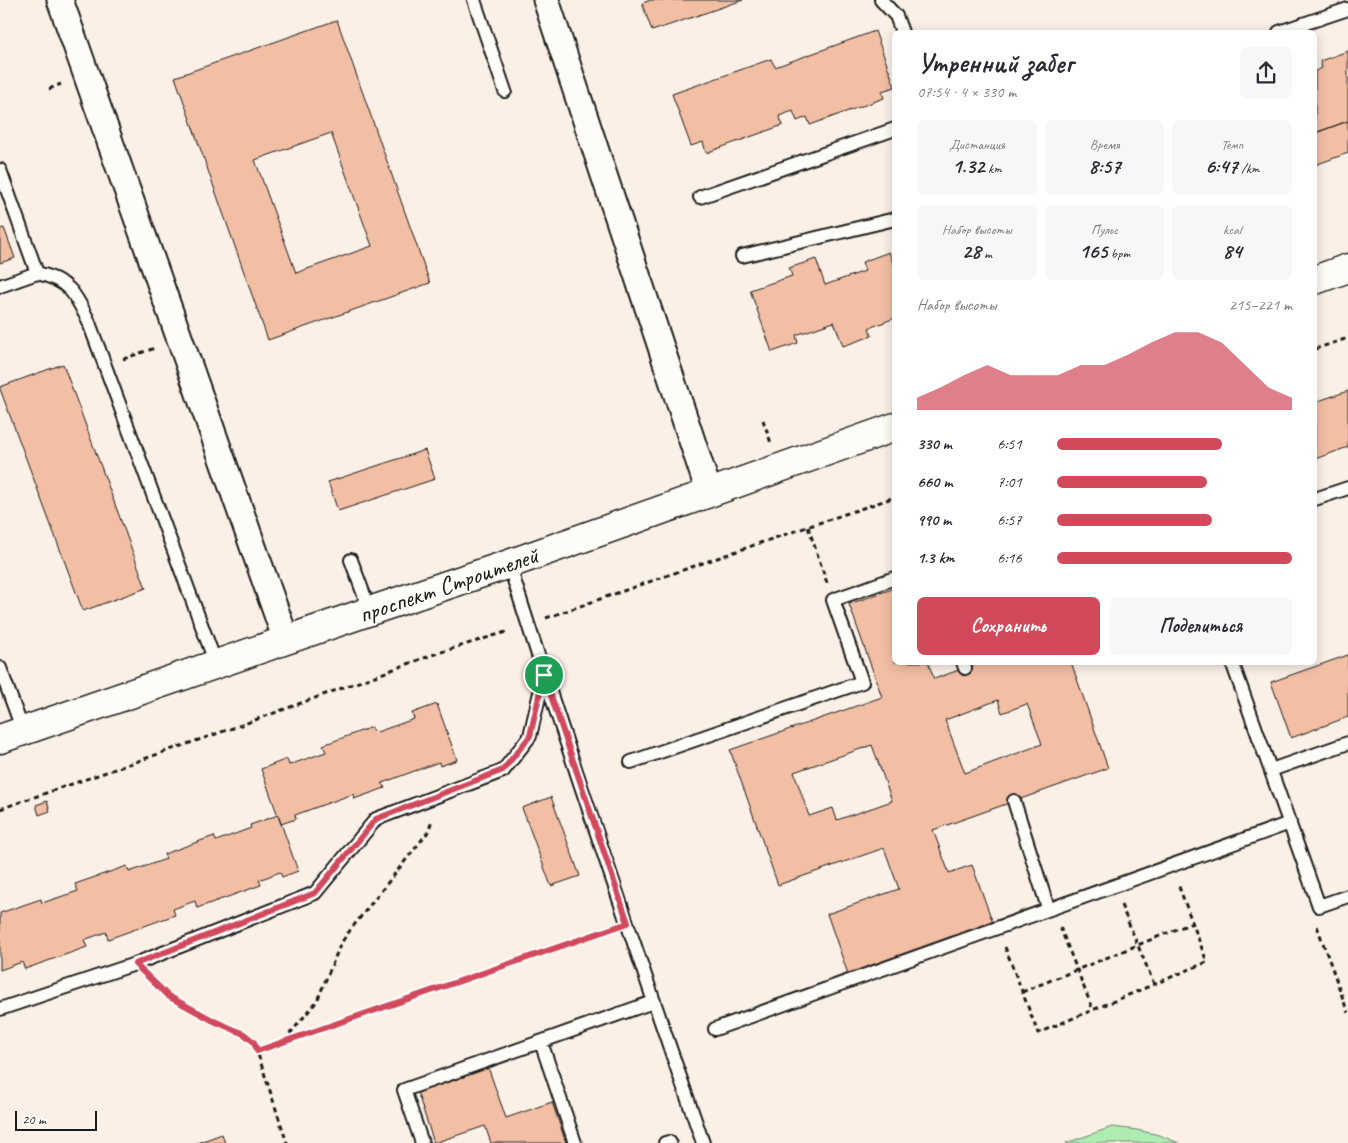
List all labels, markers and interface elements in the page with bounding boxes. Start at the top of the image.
text: Утренний забег [917,45,1073,80]
button: share [1240,47,1292,99]
text: 07:54 · 4 × 330 m [917,82,1016,102]
text: Дистанция [949,136,1005,153]
text: Время [1090,136,1119,153]
text: Темп [1221,136,1243,153]
text: 1.32 [952,153,985,179]
text: 8:57 [1088,153,1121,179]
text: 6:47 [1205,153,1238,179]
text: km [985,160,1002,177]
text: /km [1238,160,1259,177]
text: Набор высоты [942,221,1012,238]
text: Пульс [1091,221,1118,238]
text: kcal [1223,221,1241,238]
text: 28 [962,238,981,264]
text: 165 [1079,238,1107,264]
text: 84 [1223,238,1242,264]
text: m [981,245,992,262]
text: bpm [1107,245,1130,262]
text: Набор высоты [917,295,996,315]
text: 215–221 m [1229,295,1292,315]
text: 330 m [917,434,952,454]
text: 6:51 [997,434,1022,454]
text: 660 m [917,472,952,492]
text: 7:01 [997,472,1022,492]
text: 990 m [917,510,951,530]
text: 6:57 [997,510,1022,530]
street label: проспект Строителей [354,539,544,631]
text: 1.3 km [917,548,954,568]
text: 6:16 [997,548,1022,568]
button: Сохранить [917,597,1100,655]
button: Поделиться [1110,597,1292,655]
pin [523,654,565,696]
icon: arrive [530,661,558,689]
scale bar [15,1108,98,1131]
text: 20 m [22,1111,46,1128]

